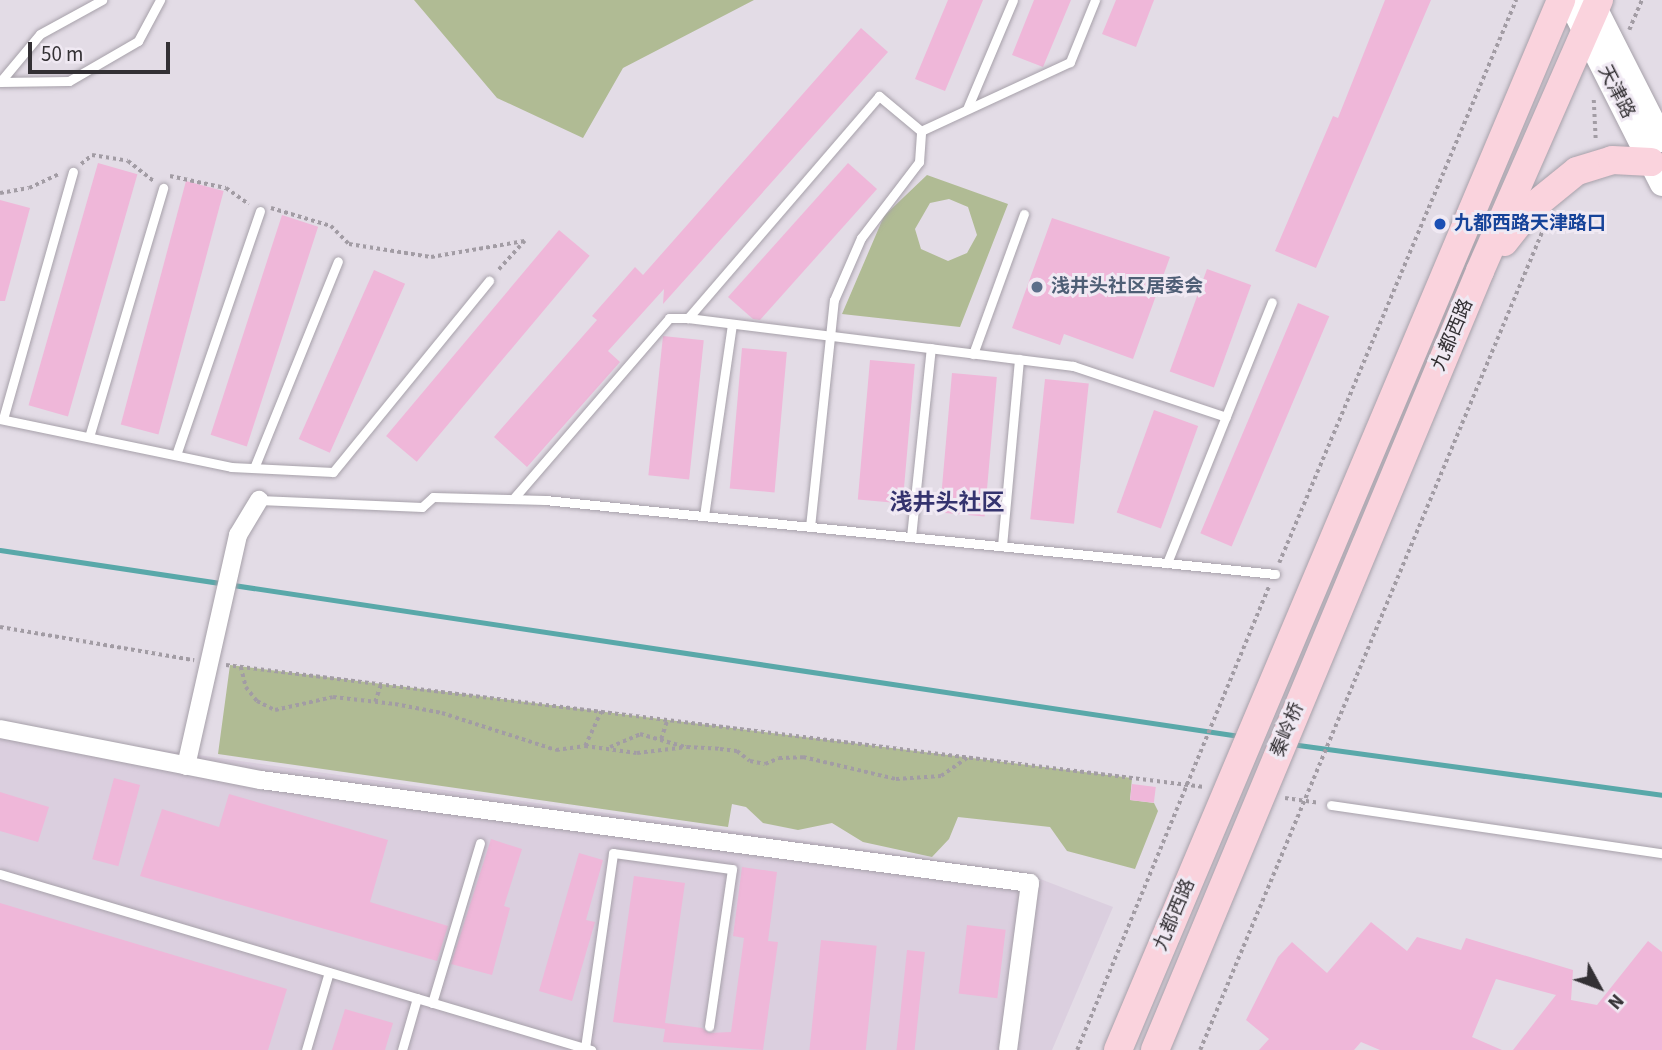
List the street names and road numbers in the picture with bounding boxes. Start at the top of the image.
street label: 天津路 [1593,61,1639,123]
street label: 九都西路 [1428,296,1478,374]
street label: 秦岭桥 [1266,699,1310,761]
street label: 九都西路 [1150,876,1200,954]

